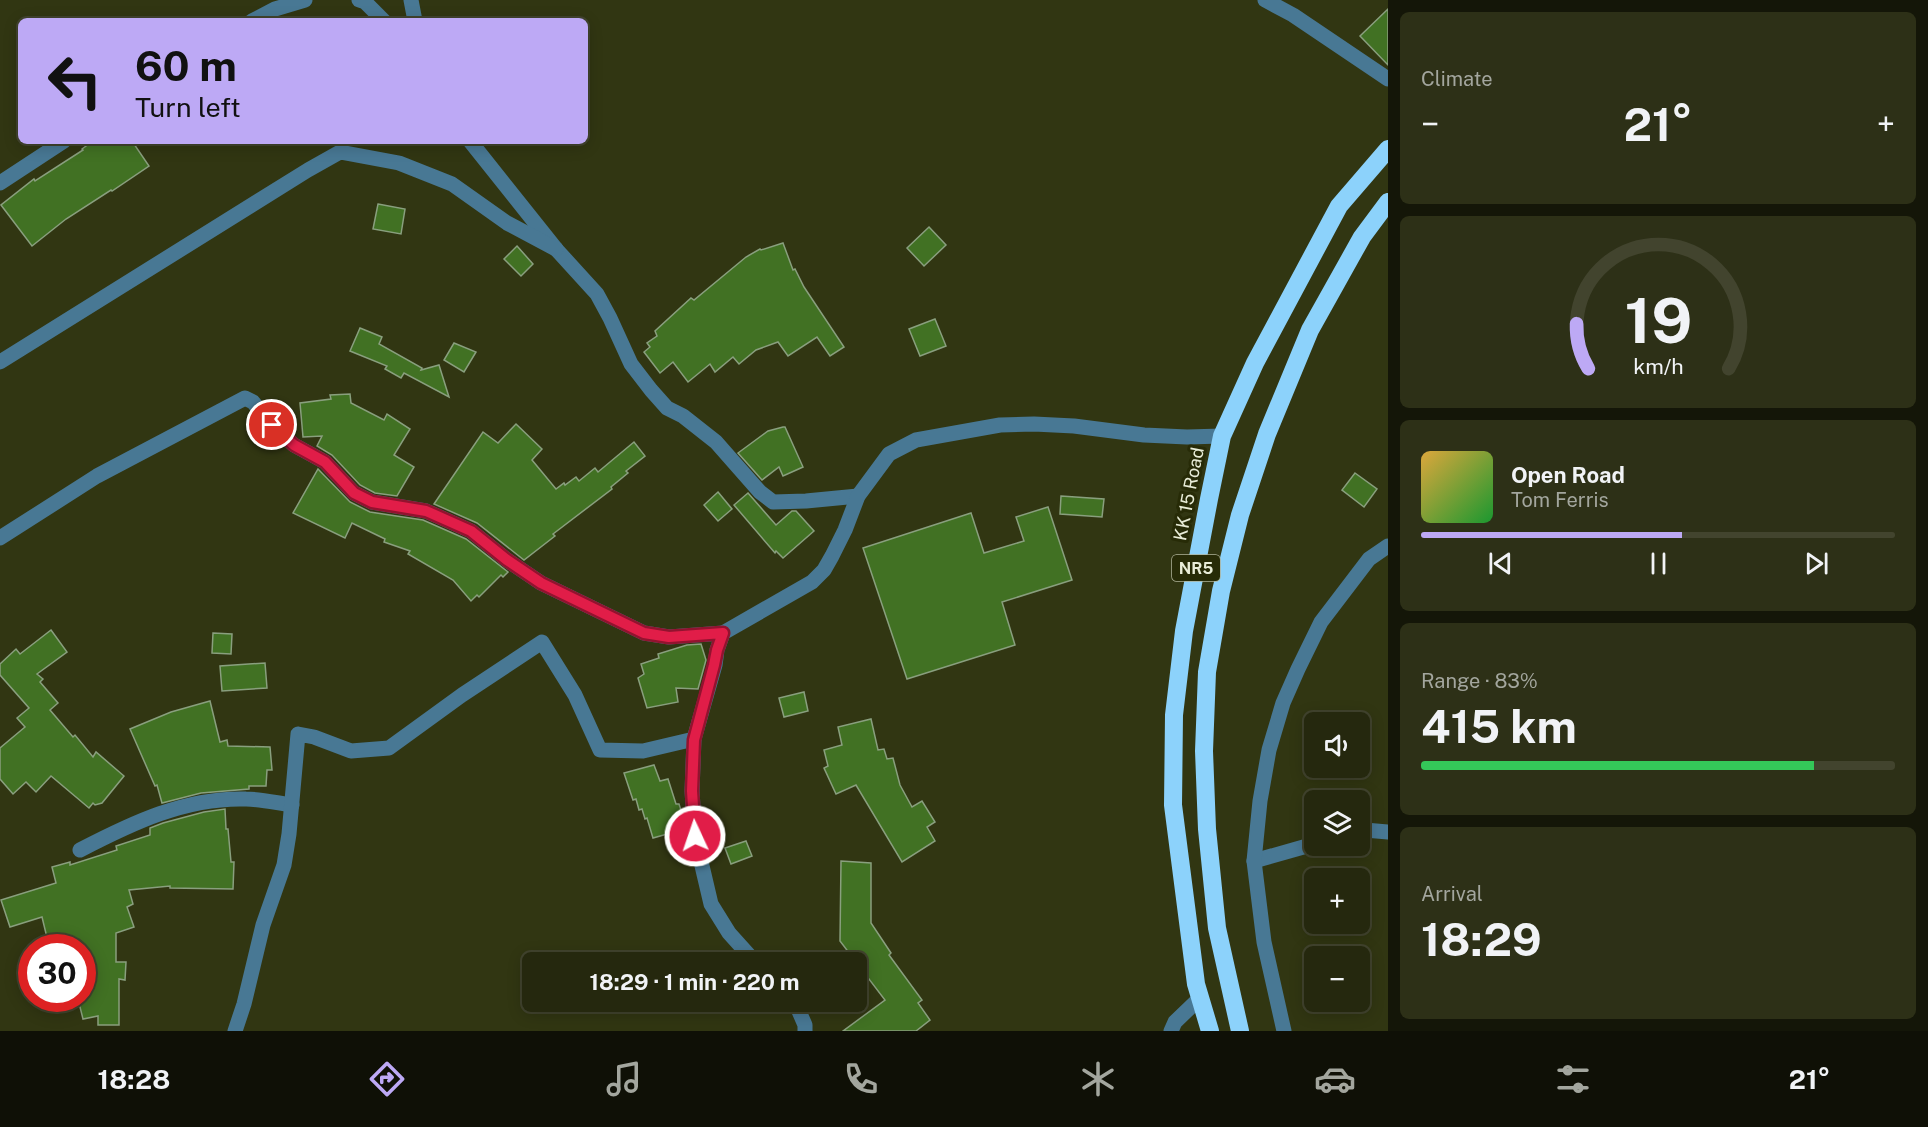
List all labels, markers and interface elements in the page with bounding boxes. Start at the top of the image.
text: 60 m [135,41,237,90]
icon: left [36,42,114,120]
text: Climate [1421,67,1493,91]
text: Turn left [135,91,241,123]
text: 21° [1623,98,1693,151]
text: − [1421,105,1439,143]
text: + [1877,105,1895,143]
text: 19 [1624,284,1692,357]
text: km/h [1633,354,1683,379]
pin [246,399,297,450]
icon: arrive [255,408,288,441]
street label: KK 15 Road [1169,445,1208,542]
text: Open Road [1511,462,1625,488]
text: Tom Ferris [1511,488,1609,512]
icon: previous [1484,547,1517,580]
icon: pause [1642,547,1675,580]
icon: next [1800,547,1833,580]
road number: NR5 [1172,555,1220,581]
text: Range · 83% [1421,669,1538,693]
text: 415 km [1421,700,1577,753]
map controls [1304,712,1370,1012]
button: sound [1304,712,1370,778]
button: layers [1304,790,1370,856]
position arrow [663,804,727,868]
button: + [1304,868,1370,934]
text: Arrival [1421,882,1483,906]
text: 18:29 [1421,913,1542,966]
speed limit sign: 30 [18,934,96,1012]
button: − [1304,946,1370,1012]
text: 18:29 · 1 min · 220 m [590,969,799,995]
icon: directions [366,1058,408,1100]
icon: music [603,1058,645,1100]
icon: phone [840,1058,882,1100]
icon: climate [1077,1058,1119,1100]
icon: car [1314,1058,1356,1100]
icon: filters [1552,1058,1594,1100]
text: 18:28 [98,1063,170,1095]
text: 21° [1789,1063,1830,1095]

